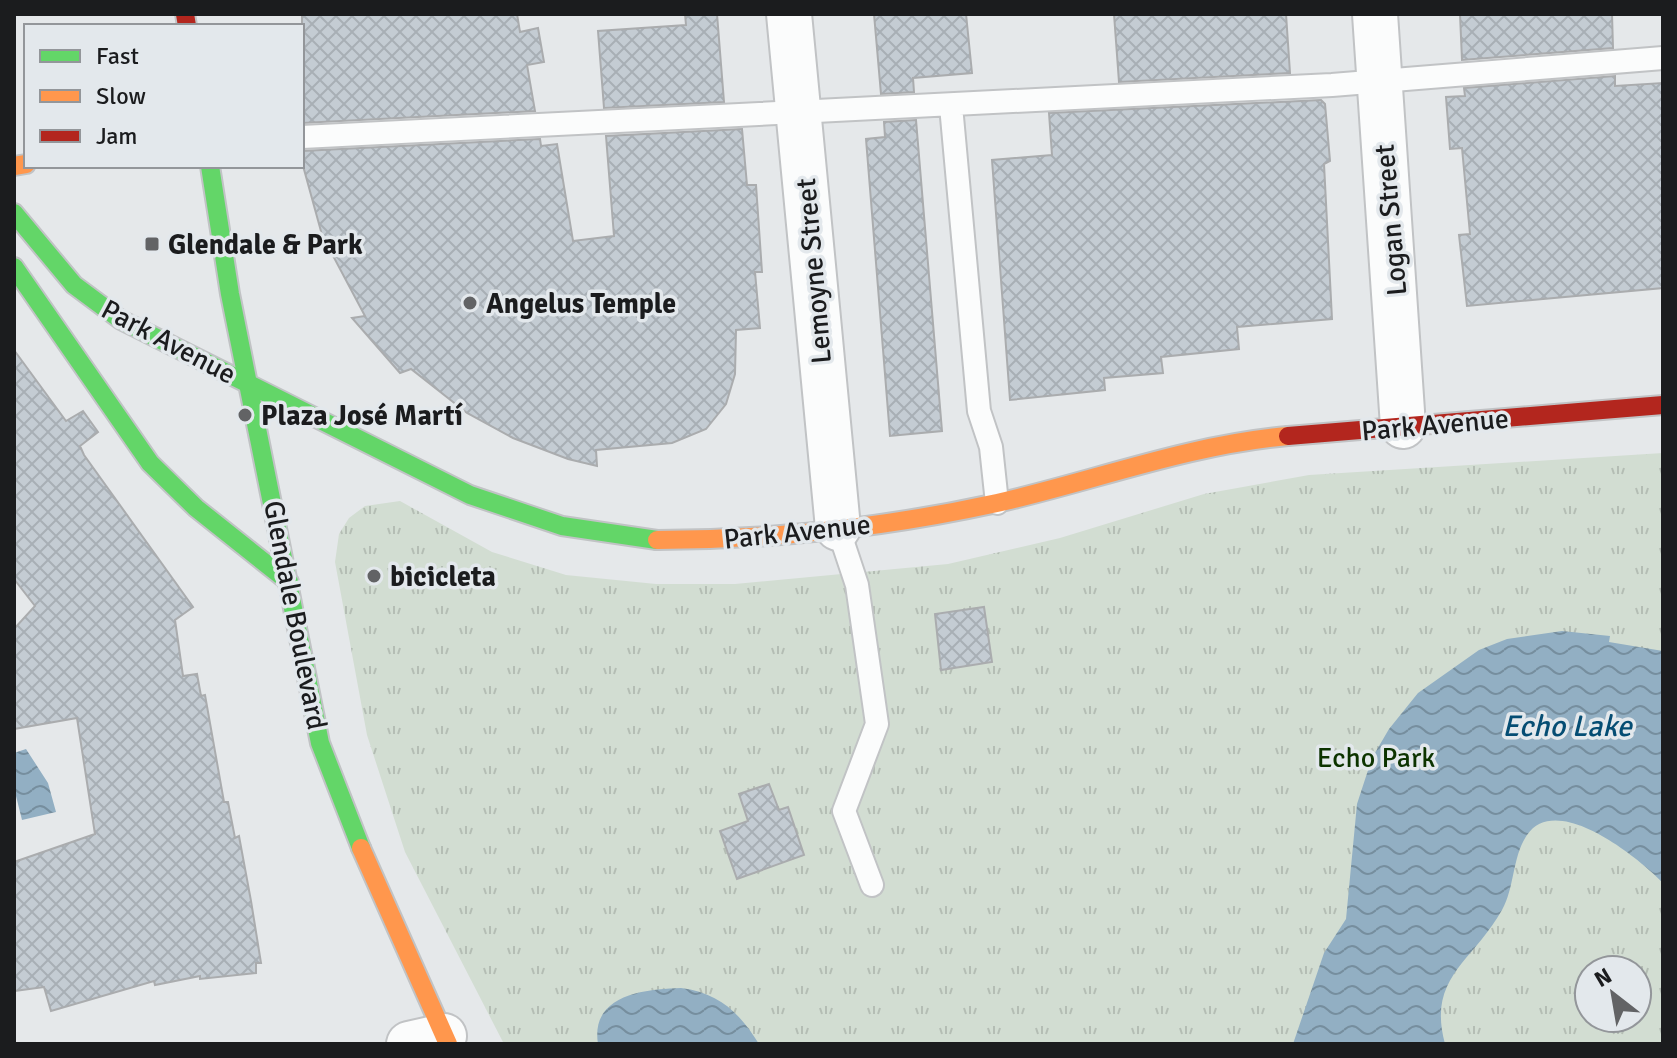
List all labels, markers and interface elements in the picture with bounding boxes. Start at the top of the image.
legend [24,24,304,168]
text: Fast [96,41,139,71]
text: Slow [96,81,146,111]
text: Jam [96,121,137,151]
street label: Logan Street [1367,143,1415,297]
street label: Lemoyne Street [789,177,839,365]
place label: Glendale & Park [168,228,363,262]
marker: Glendale & Park [143,235,161,253]
place label: Angelus Temple [486,287,676,321]
street label: Park Avenue [95,292,242,392]
marker: Angelus Temple [461,294,479,312]
place label: Plaza José Martí [261,399,463,433]
street label: Park Avenue [1360,402,1510,448]
marker: Plaza José Martí [236,406,254,424]
street label: Glendale Boulevard [256,498,334,733]
street label: Park Avenue [722,507,872,557]
place label: bicicleta [390,560,496,594]
marker: bicicleta [365,567,383,585]
water label: Echo Lake [1502,708,1634,745]
park label: Echo Park [1317,741,1435,775]
north arrow [1573,954,1653,1034]
text: N [1589,962,1616,993]

